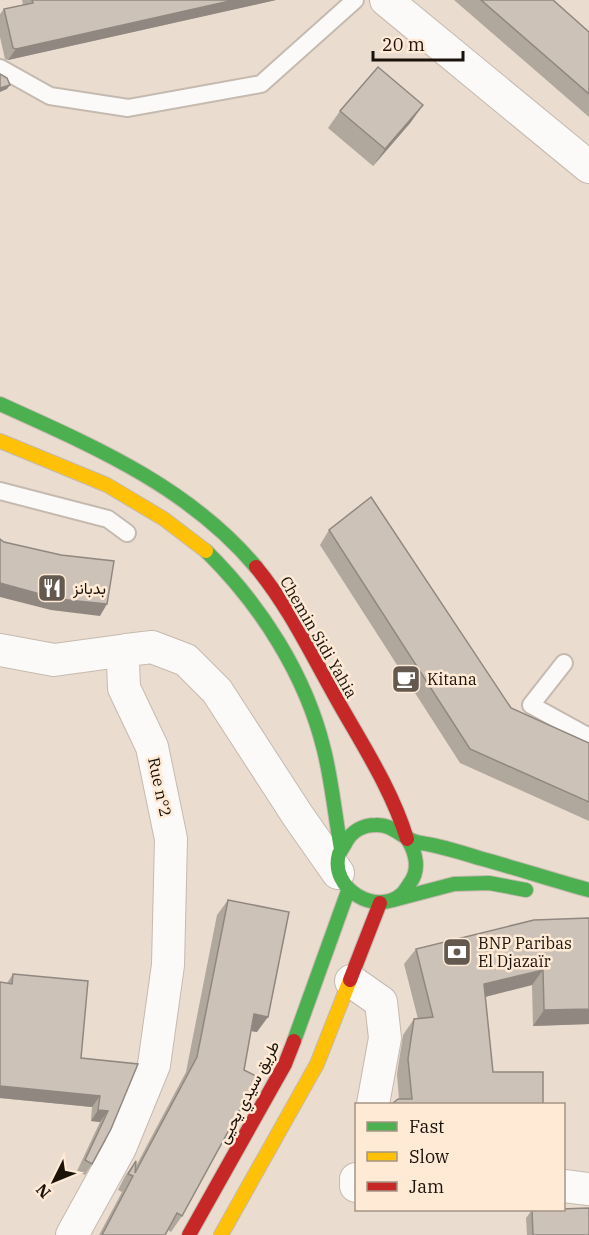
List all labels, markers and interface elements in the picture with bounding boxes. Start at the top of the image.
scale bar [373,24,463,62]
text: 20 m [382,33,425,56]
restaurant icon: بدبانز [36,572,68,604]
street label: Chemin Sidi Yahia [276,572,362,702]
place label: بدبانز [72,578,106,599]
cafe icon: Kitana [390,663,422,695]
place label: Kitana [427,669,477,689]
street label: Rue n°2 [144,756,176,818]
place label: BNP Paribas El Djazaïr [478,933,572,971]
bank icon: BNP Paribas El Djazaïr [441,936,473,968]
street label: طريق سيدي يحيى [212,1037,287,1149]
legend [355,1103,565,1211]
text: Fast [409,1115,444,1138]
text: Slow [409,1145,449,1168]
north arrow [24,1151,84,1211]
text: Jam [409,1175,444,1198]
text: N [31,1180,55,1203]

